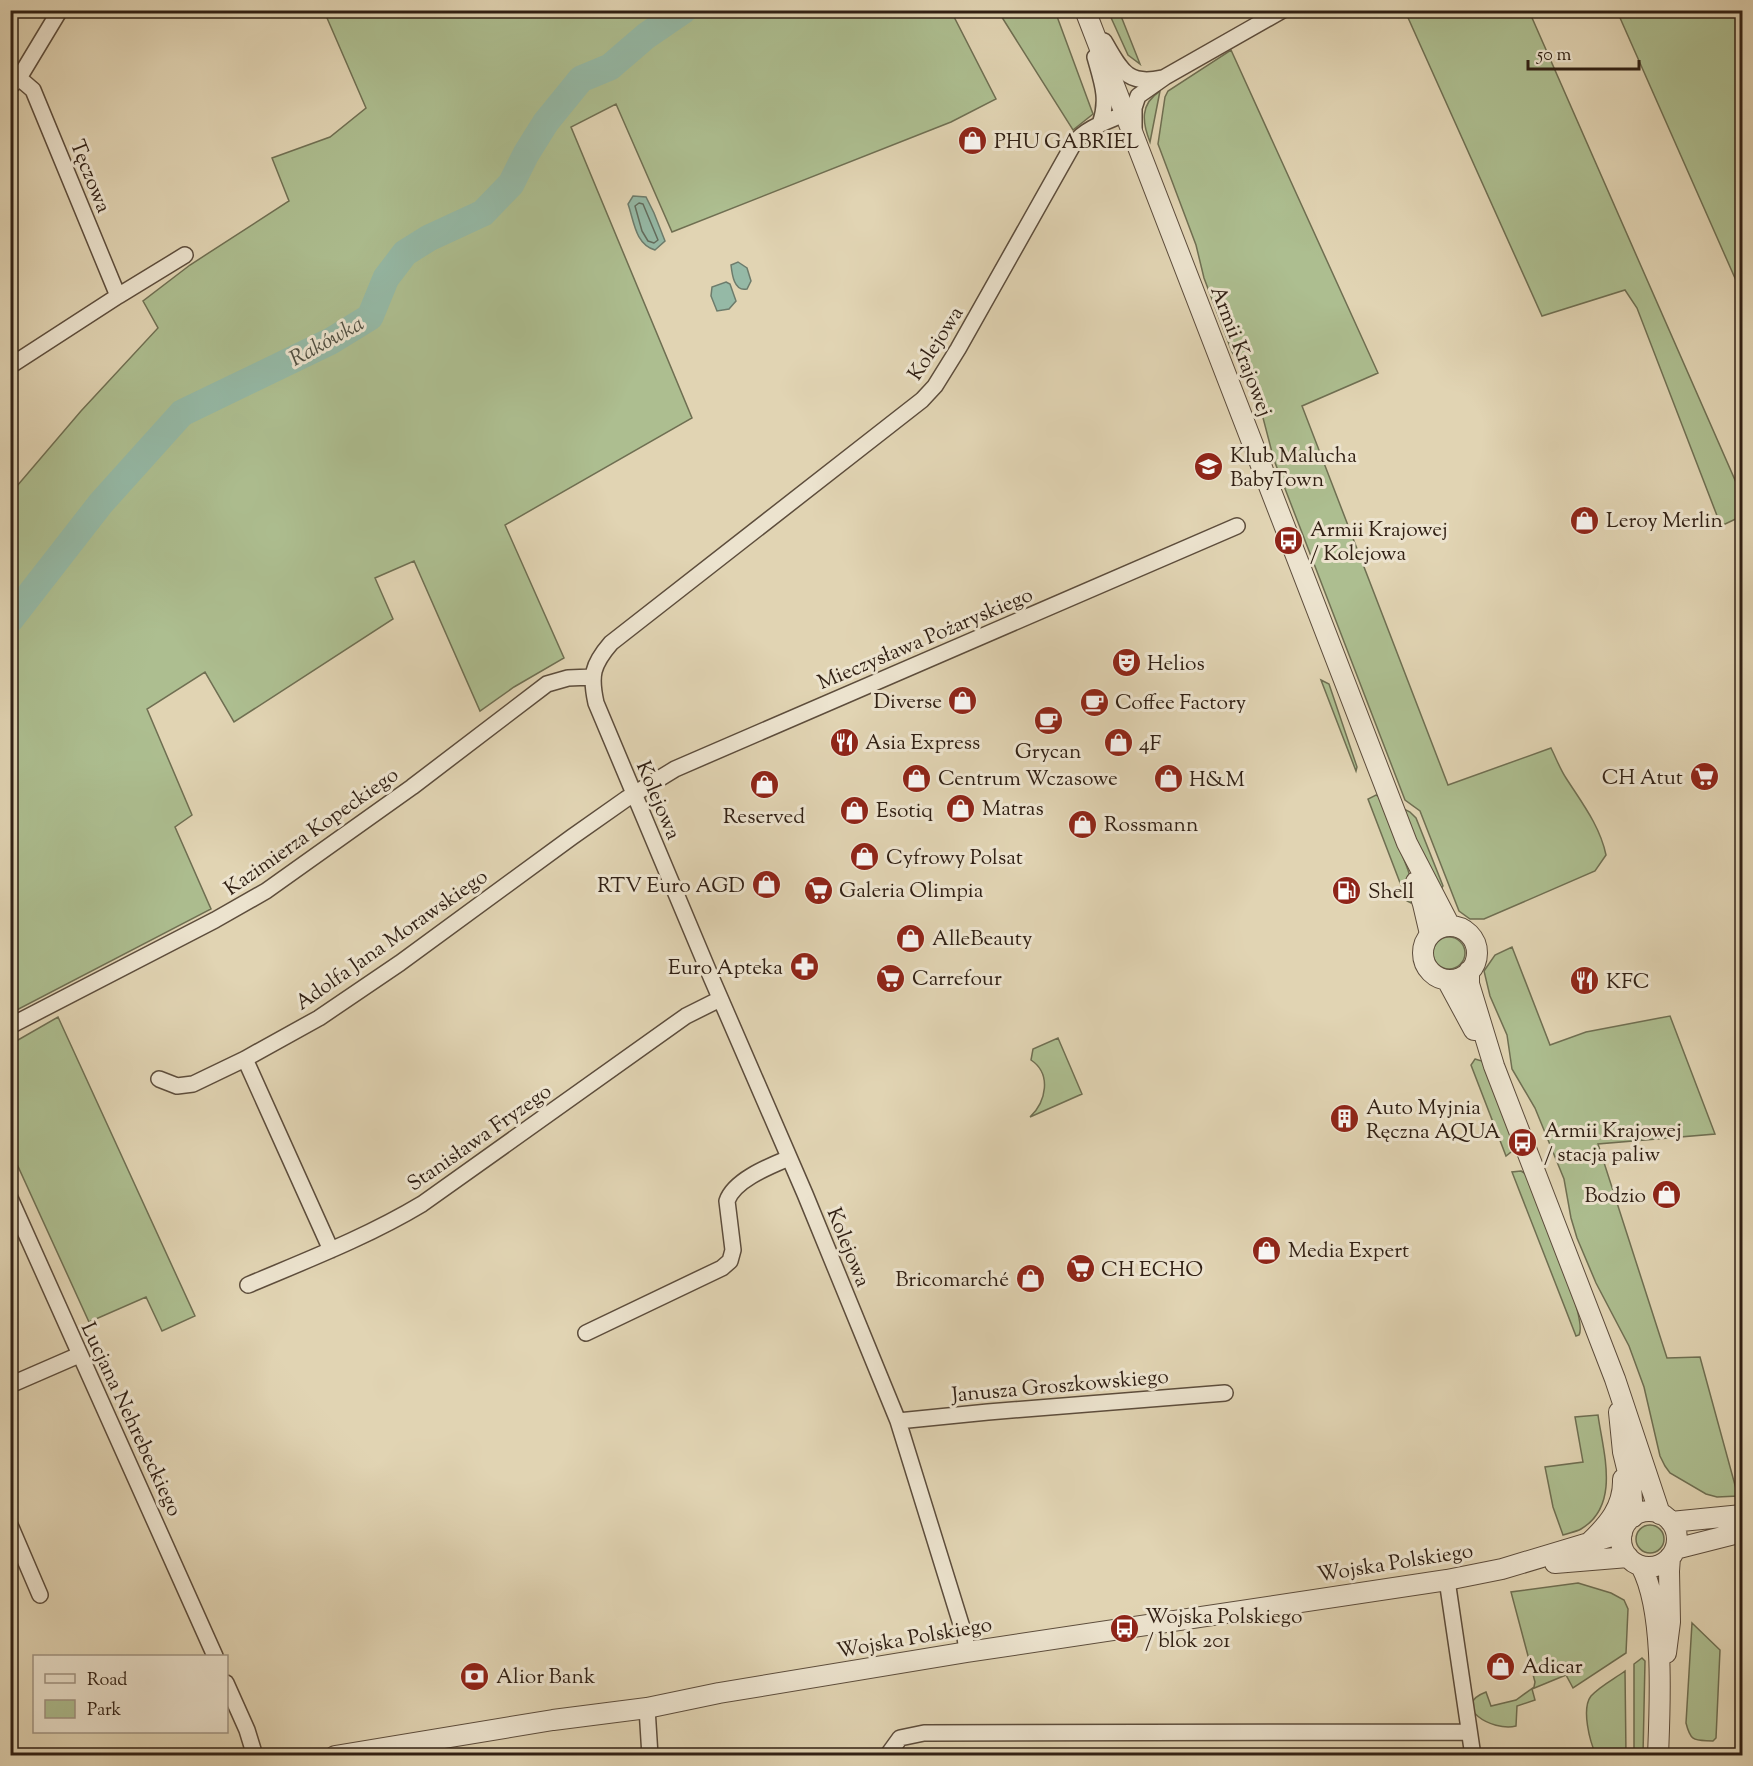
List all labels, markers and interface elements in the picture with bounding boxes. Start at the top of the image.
scale bar [1528,33,1639,71]
text: 50 m [1536,43,1572,69]
shop icon: PHU GABRIEL [957,125,989,157]
place label: PHU GABRIEL [994,128,1139,158]
street label: Tęczowa [61,136,117,218]
street label: Armii Krajowej [1201,282,1279,421]
street label: Kolejowa [901,301,972,387]
water label: Rakówka [284,309,371,376]
place label: Klub Malucha BabyTown [1230,442,1357,496]
school or university icon: Klub Malucha BabyTown [1193,451,1225,483]
shop icon: Leroy Merlin [1569,504,1601,536]
place label: Leroy Merlin [1606,507,1723,537]
place label: Armii Krajowej / Kolejowa [1310,516,1448,570]
bus stop icon: Armii Krajowej / Kolejowa [1273,525,1305,557]
street label: Mieczysława Pożaryskiego [813,581,1038,699]
theatre icon: Helios [1110,647,1142,679]
place label: Helios [1147,650,1205,680]
shop icon: Diverse [947,685,979,717]
cafe icon: Coffee Factory [1078,686,1110,718]
place label: Diverse [873,688,942,718]
place label: Coffee Factory [1115,689,1247,719]
cafe icon: Grycan [1032,704,1064,736]
restaurant icon: Asia Express [828,726,860,758]
shop icon: 4F [1102,727,1134,759]
place label: Asia Express [865,729,980,759]
place label: 4F [1139,730,1162,760]
place label: Grycan [1015,738,1081,768]
street label: Kolejowa [627,757,687,845]
street label: Kazimierza Kopeckiego [219,761,405,904]
supermarket icon: CH Atut [1688,761,1720,793]
shop icon: Centrum Wczasowe [901,762,933,794]
shop icon: H&M [1152,763,1184,795]
place label: CH Atut [1602,764,1683,794]
place label: Centrum Wczasowe [938,765,1118,795]
place label: H&M [1189,766,1245,796]
shop icon: Reserved [748,769,780,801]
shop icon: Matras [945,792,977,824]
shop icon: Esotiq [839,794,871,826]
place label: Matras [982,795,1044,825]
place label: Esotiq [876,797,933,827]
place label: Reserved [723,803,805,833]
shop icon: Rossmann [1067,808,1099,840]
place label: Rossmann [1104,811,1198,841]
shop icon: Cyfrowy Polsat [849,841,881,873]
place label: Cyfrowy Polsat [886,844,1023,874]
street label: Adolfa Jana Morawskiego [290,863,495,1019]
shop icon: RTV Euro AGD [750,869,782,901]
place label: RTV Euro AGD [597,872,745,902]
supermarket icon: Galeria Olimpia [802,874,834,906]
fuel station icon: Shell [1331,875,1363,907]
place label: Galeria Olimpia [839,877,984,907]
place label: Shell [1368,878,1414,908]
shop icon: AlleBeauty [895,922,927,954]
place label: AlleBeauty [932,925,1033,955]
pharmacy icon: Euro Apteka [788,951,820,983]
place label: Euro Apteka [668,954,783,984]
supermarket icon: Carrefour [875,962,907,994]
place label: Carrefour [912,965,1002,995]
restaurant icon: KFC [1569,965,1601,997]
place label: KFC [1606,968,1650,998]
street label: Stanisława Fryzego [402,1078,558,1200]
place label: Auto Myjnia Ręczna AQUA [1366,1094,1501,1148]
building icon: Auto Myjnia Ręczna AQUA [1329,1103,1361,1135]
place label: Armii Krajowej / stacja paliw [1544,1117,1682,1171]
bus stop icon: Armii Krajowej / stacja paliw [1507,1126,1539,1158]
shop icon: Bodzio [1651,1179,1683,1211]
place label: Bodzio [1584,1182,1646,1212]
street label: Kolejowa [818,1204,877,1292]
shop icon: Media Expert [1251,1234,1283,1266]
place label: Media Expert [1288,1237,1409,1267]
supermarket icon: CH ECHO [1064,1253,1096,1285]
place label: CH ECHO [1101,1256,1203,1286]
shop icon: Bricomarché [1014,1263,1046,1295]
place label: Bricomarché [895,1266,1009,1296]
street label: Lucjana Nehrebeckiego [72,1318,188,1522]
street label: Janusza Groszkowskiego [949,1363,1170,1412]
street label: Wojska Polskiego [1315,1537,1475,1591]
place label: Wojska Polskiego / blok 201 [1145,1603,1302,1657]
street label: Wojska Polskiego [834,1611,994,1667]
bus stop icon: Wojska Polskiego / blok 201 [1108,1612,1140,1644]
shop icon: Adicar [1485,1650,1517,1682]
place label: Adicar [1522,1653,1583,1683]
legend [33,1655,228,1733]
bank icon: Alior Bank [459,1660,491,1692]
place label: Alior Bank [496,1663,596,1693]
text: Road [87,1668,127,1694]
text: Park [87,1698,122,1724]

